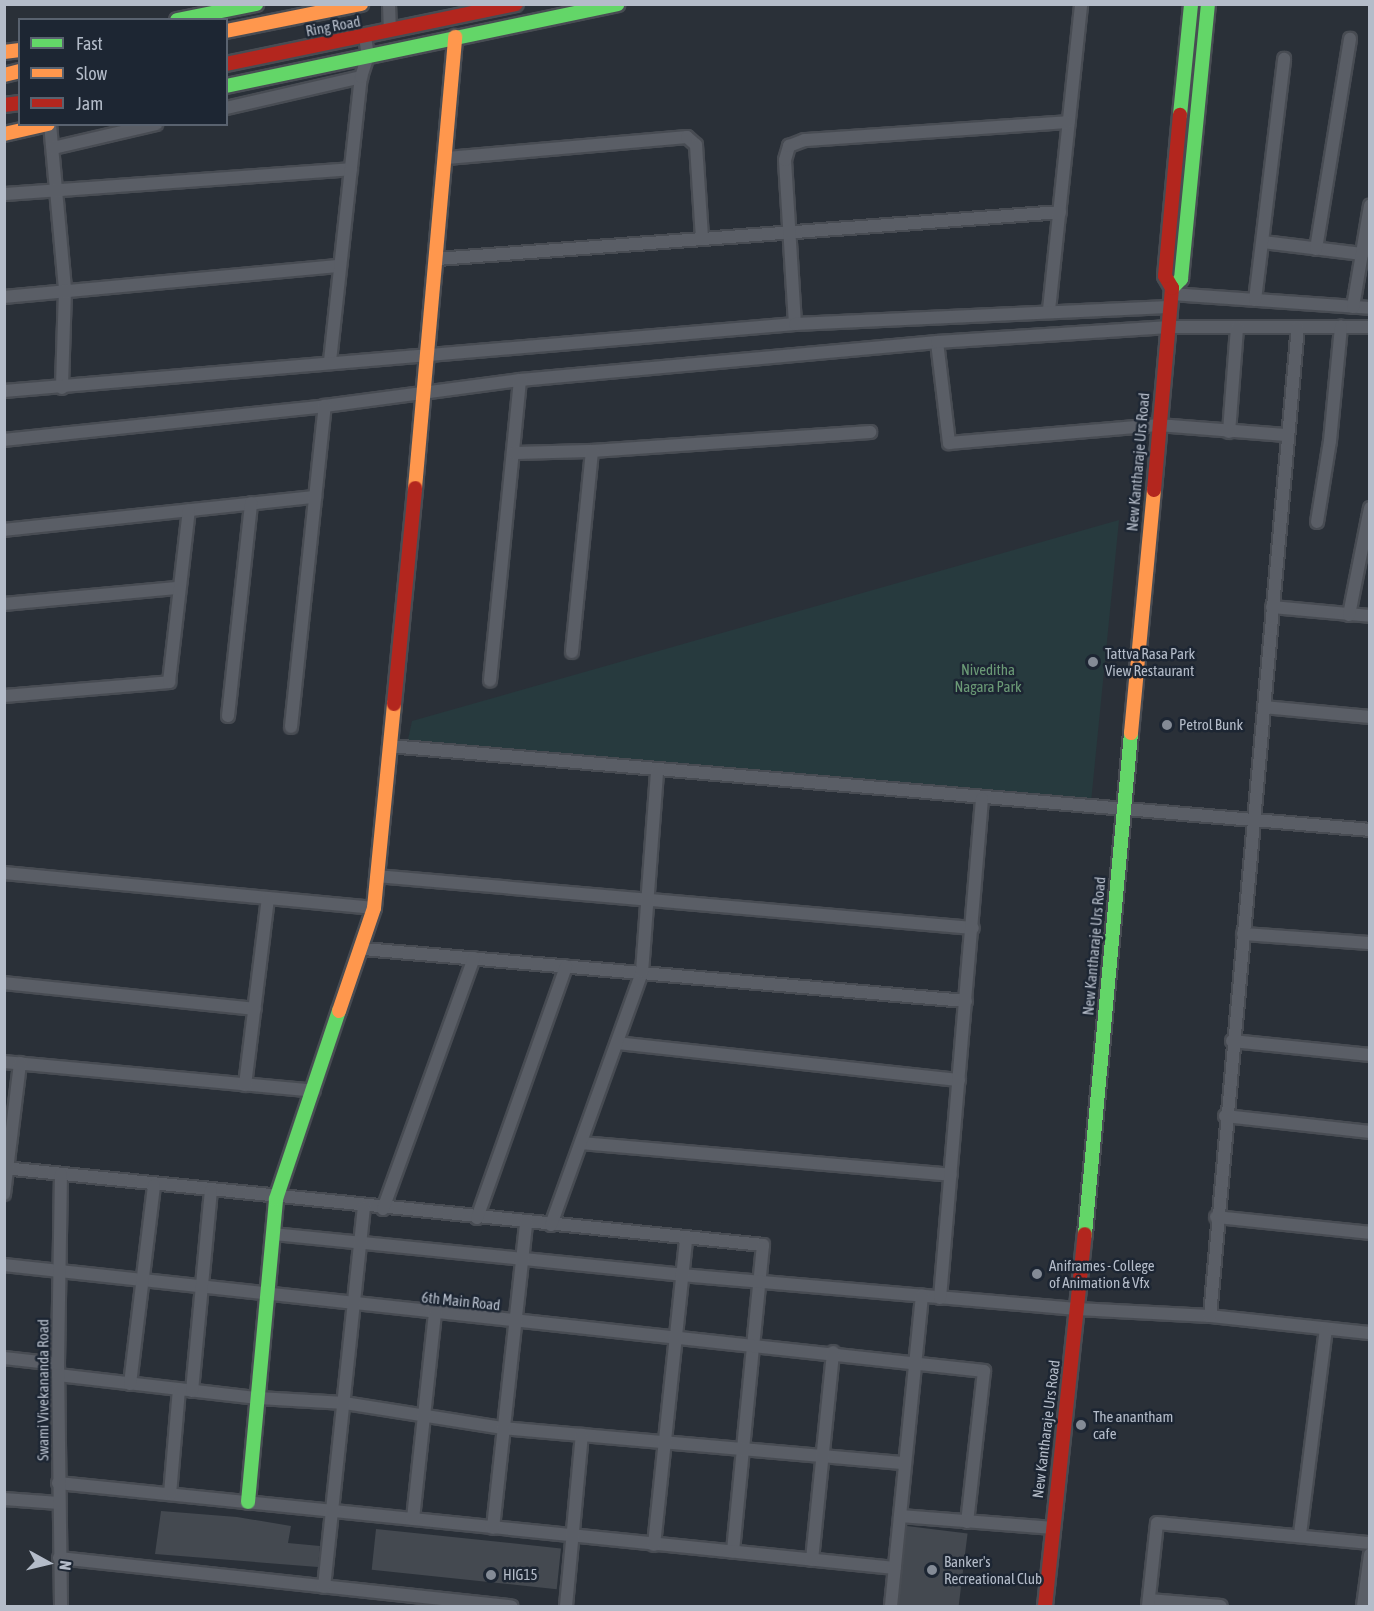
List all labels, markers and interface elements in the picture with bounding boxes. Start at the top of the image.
street label: Ring Road [304,12,362,40]
legend [18,18,228,126]
text: Fast [76,33,103,54]
text: Slow [76,63,107,84]
text: Jam [76,93,103,114]
street label: New Kantharaje Urs Road [1123,392,1153,532]
place label: Tattva Rasa Park View Restaurant [1105,644,1195,679]
marker: Tattva Rasa Park View Restaurant [1086,655,1100,669]
park label: Niveditha Nagara Park [954,660,1022,695]
place label: Petrol Bunk [1179,716,1243,734]
marker: Petrol Bunk [1160,718,1174,732]
street label: New Kantharaje Urs Road [1079,876,1109,1016]
place label: Aniframes - College of Animation & Vfx [1049,1256,1154,1291]
marker: Aniframes - College of Animation & Vfx [1030,1267,1044,1281]
street label: 6th Main Road [421,1288,501,1314]
street label: Swami Vivekananda Road [34,1319,52,1461]
street label: New Kantharaje Urs Road [1029,1359,1063,1499]
place label: The anantham cafe [1093,1407,1173,1442]
marker: The anantham cafe [1074,1418,1088,1432]
north arrow [18,1533,78,1593]
place label: Banker's Recreational Club [944,1552,1042,1587]
text: N [56,1560,75,1571]
marker: Banker's Recreational Club [925,1563,939,1577]
place label: HIG15 [503,1566,538,1584]
marker: HIG15 [484,1568,498,1582]

